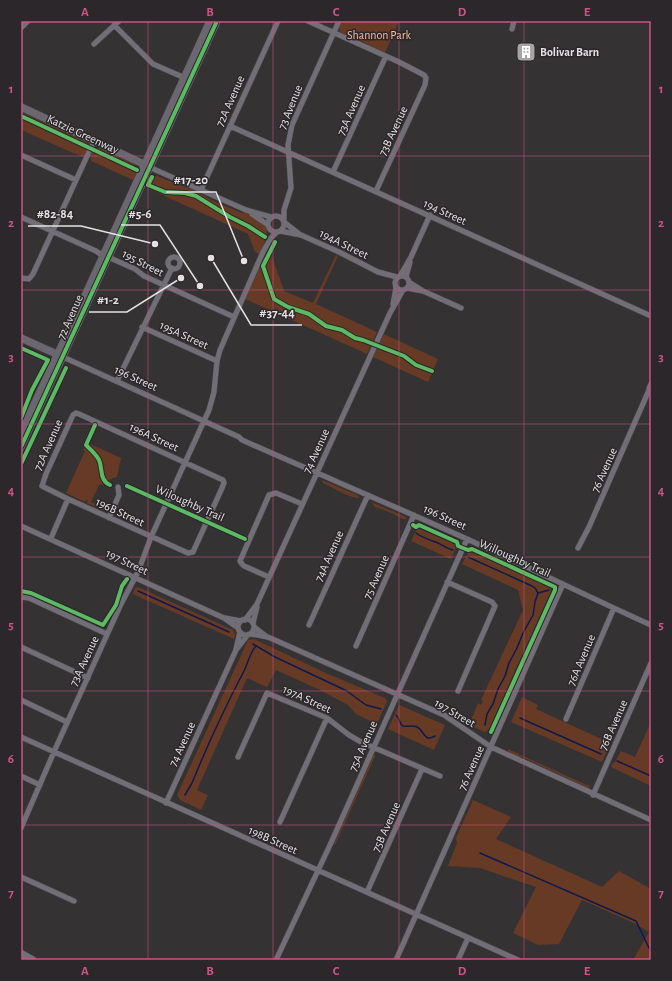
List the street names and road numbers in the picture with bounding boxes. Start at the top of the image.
street label: 72A Avenue [213,74,247,128]
street label: 73 Avenue [276,83,304,131]
street label: 73A Avenue [335,83,367,137]
street label: 73B Avenue [376,104,410,158]
street label: Katzie Greenway [45,112,121,157]
street label: 194 Street [422,197,468,227]
street label: 194A Street [318,227,370,261]
street label: 195 Street [120,247,166,279]
street label: 72 Avenue [55,293,85,341]
street label: 195A Street [158,319,210,351]
street label: 196 Street [113,363,159,393]
street label: 72A Avenue [31,418,65,472]
street label: 196A Street [128,420,181,454]
street label: 74 Avenue [300,427,332,475]
street label: 76 Avenue [589,446,619,494]
street label: Wiloughby Trail [153,482,226,524]
street label: 196B Street [94,496,146,529]
street label: 196 Street [422,502,468,532]
street label: 74A Avenue [312,529,346,583]
street label: Willoughby Trail [477,537,553,580]
street label: 197 Street [104,547,150,577]
street label: 75 Avenue [361,553,391,601]
street label: 76A Avenue [565,633,597,687]
street label: 73A Avenue [67,634,101,688]
street label: 197A Street [281,683,333,715]
street label: 197 Street [433,697,478,730]
street label: 76B Avenue [597,698,629,752]
street label: 75A Avenue [347,719,379,773]
street label: 74 Avenue [166,720,198,768]
street label: 76 Avenue [456,744,486,792]
street label: 75B Avenue [370,800,402,854]
street label: 198B Street [247,824,299,856]

